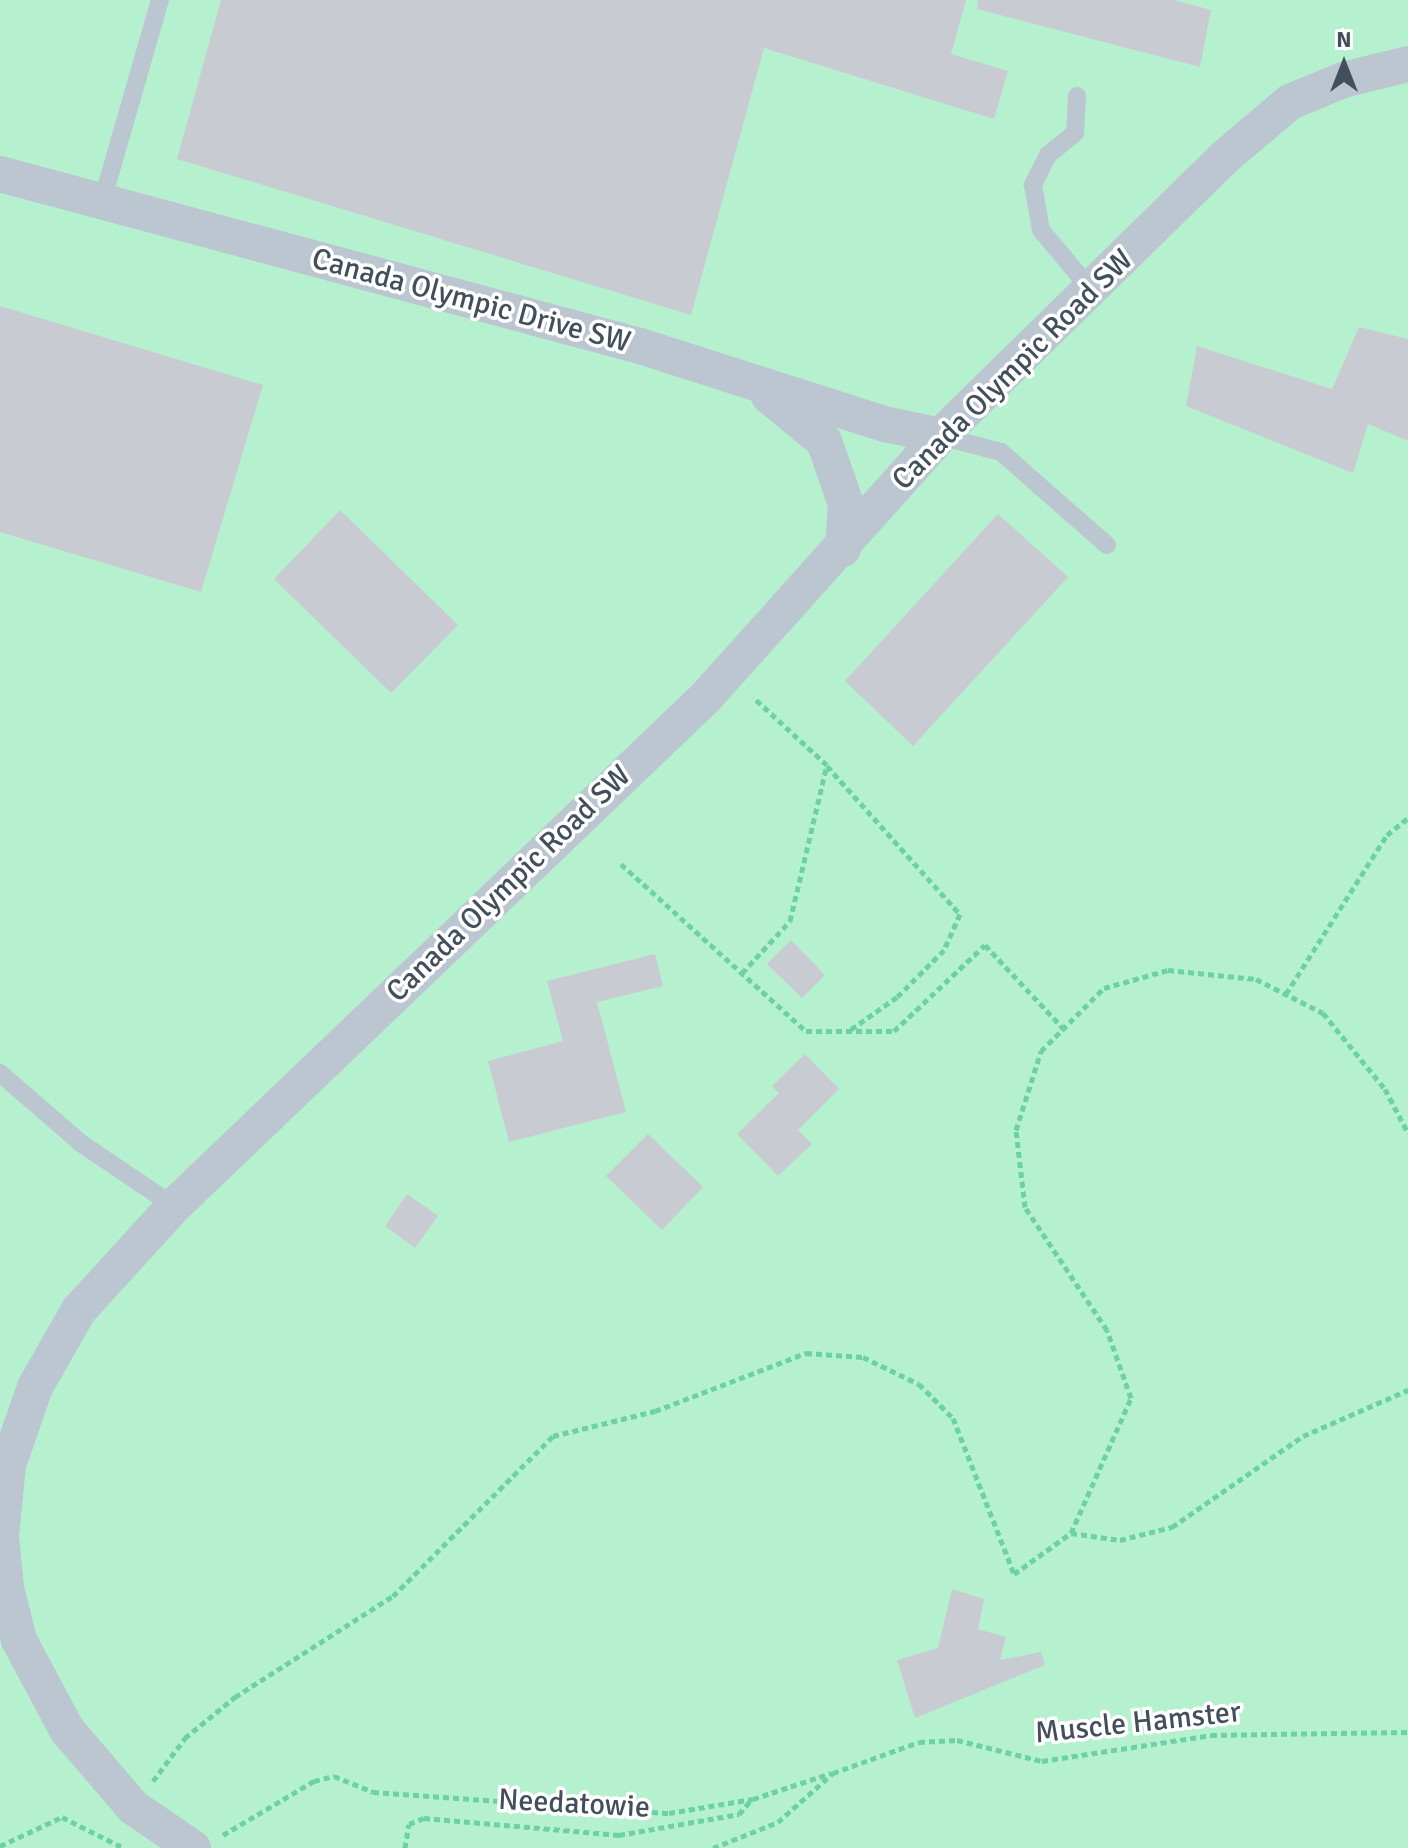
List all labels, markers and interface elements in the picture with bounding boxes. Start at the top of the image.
north arrow [1304,24,1384,104]
text: N [1336,26,1352,53]
street label: Canada Olympic Drive SW [308,241,634,361]
street label: Canada Olympic Road SW [885,242,1141,498]
street label: Canada Olympic Road SW [379,758,639,1010]
street label: Muscle Hamster [1033,1694,1243,1752]
street label: Needatowie [497,1782,651,1826]

